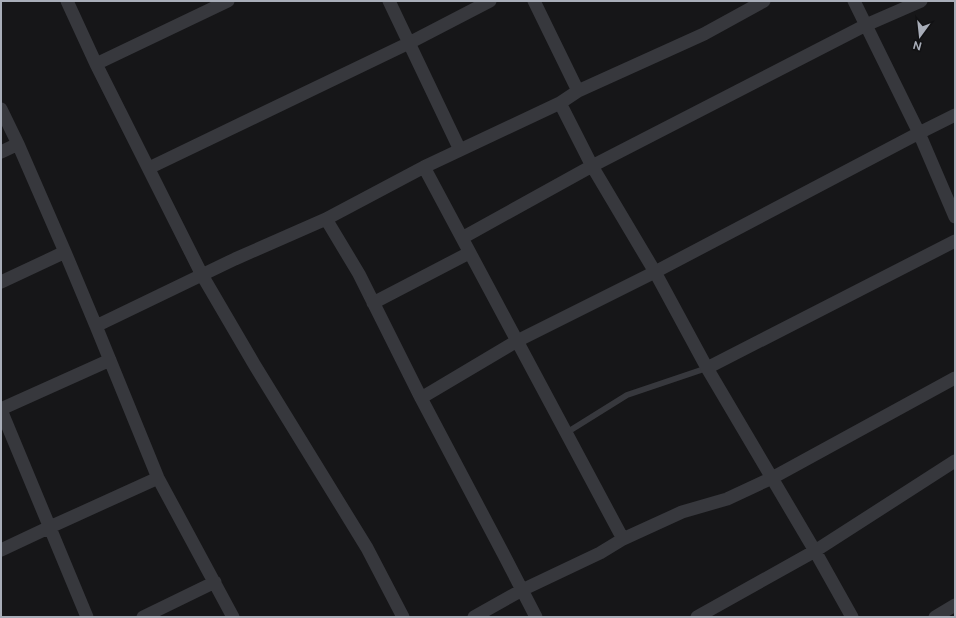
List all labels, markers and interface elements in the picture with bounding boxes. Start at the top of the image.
north arrow [900,16,940,56]
text: N [912,39,923,53]

